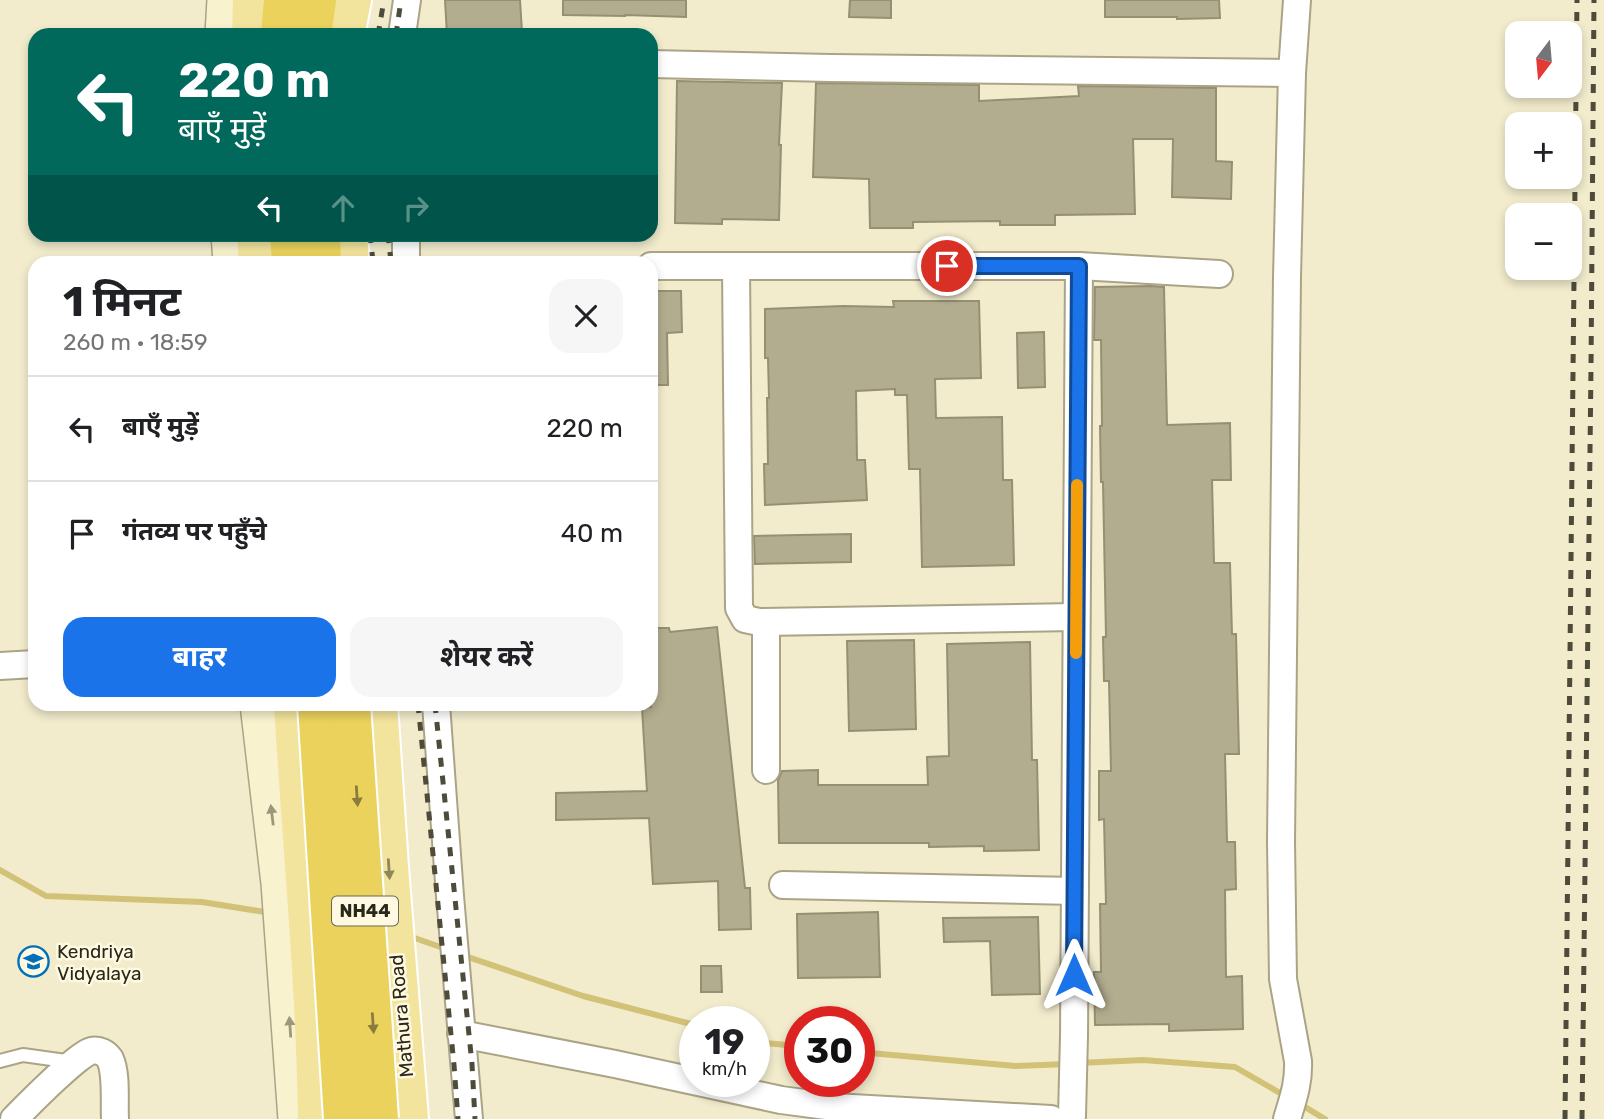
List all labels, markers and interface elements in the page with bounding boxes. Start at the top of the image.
north arrow [1505,21,1582,98]
map controls [1505,21,1582,280]
text: 220 m [178,51,330,109]
icon: left [63,56,154,147]
text: बाएँ मुड़ें [178,110,266,148]
button: + [1505,112,1582,189]
icon: left [251,189,289,227]
icon: ahead [324,189,362,227]
icon: right [397,189,435,227]
button: − [1505,203,1582,280]
pin [917,236,977,296]
icon: arrive [928,247,966,285]
text: 1 मिनट [63,277,181,327]
button: close [549,279,623,353]
text: 260 m · 18:59 [63,328,208,356]
icon: left [63,410,101,448]
text: बाएँ मुड़ें [122,411,199,442]
text: 220 m [546,413,623,444]
icon: arrive [63,515,101,553]
text: गंतव्य पर पहुँचे [122,516,267,547]
text: 40 m [561,518,623,549]
button: बाहर [63,617,336,697]
button: शेयर करें [350,617,623,697]
one-way arrow [352,785,363,807]
one-way arrow [267,804,278,826]
one-way arrow [384,859,395,881]
road number: NH44 [332,896,398,926]
position arrow [1037,938,1111,1012]
place label: Kendriya Vidyalaya [57,940,141,985]
school or university icon: Kendriya Vidyalaya [17,945,51,979]
street label: Mathura Road [385,954,418,1078]
speed limit sign: 30 [784,1006,875,1097]
one-way arrow [367,1012,378,1034]
one-way arrow [285,1015,296,1037]
text: 19 [705,1021,744,1063]
text: km/h [702,1058,747,1080]

